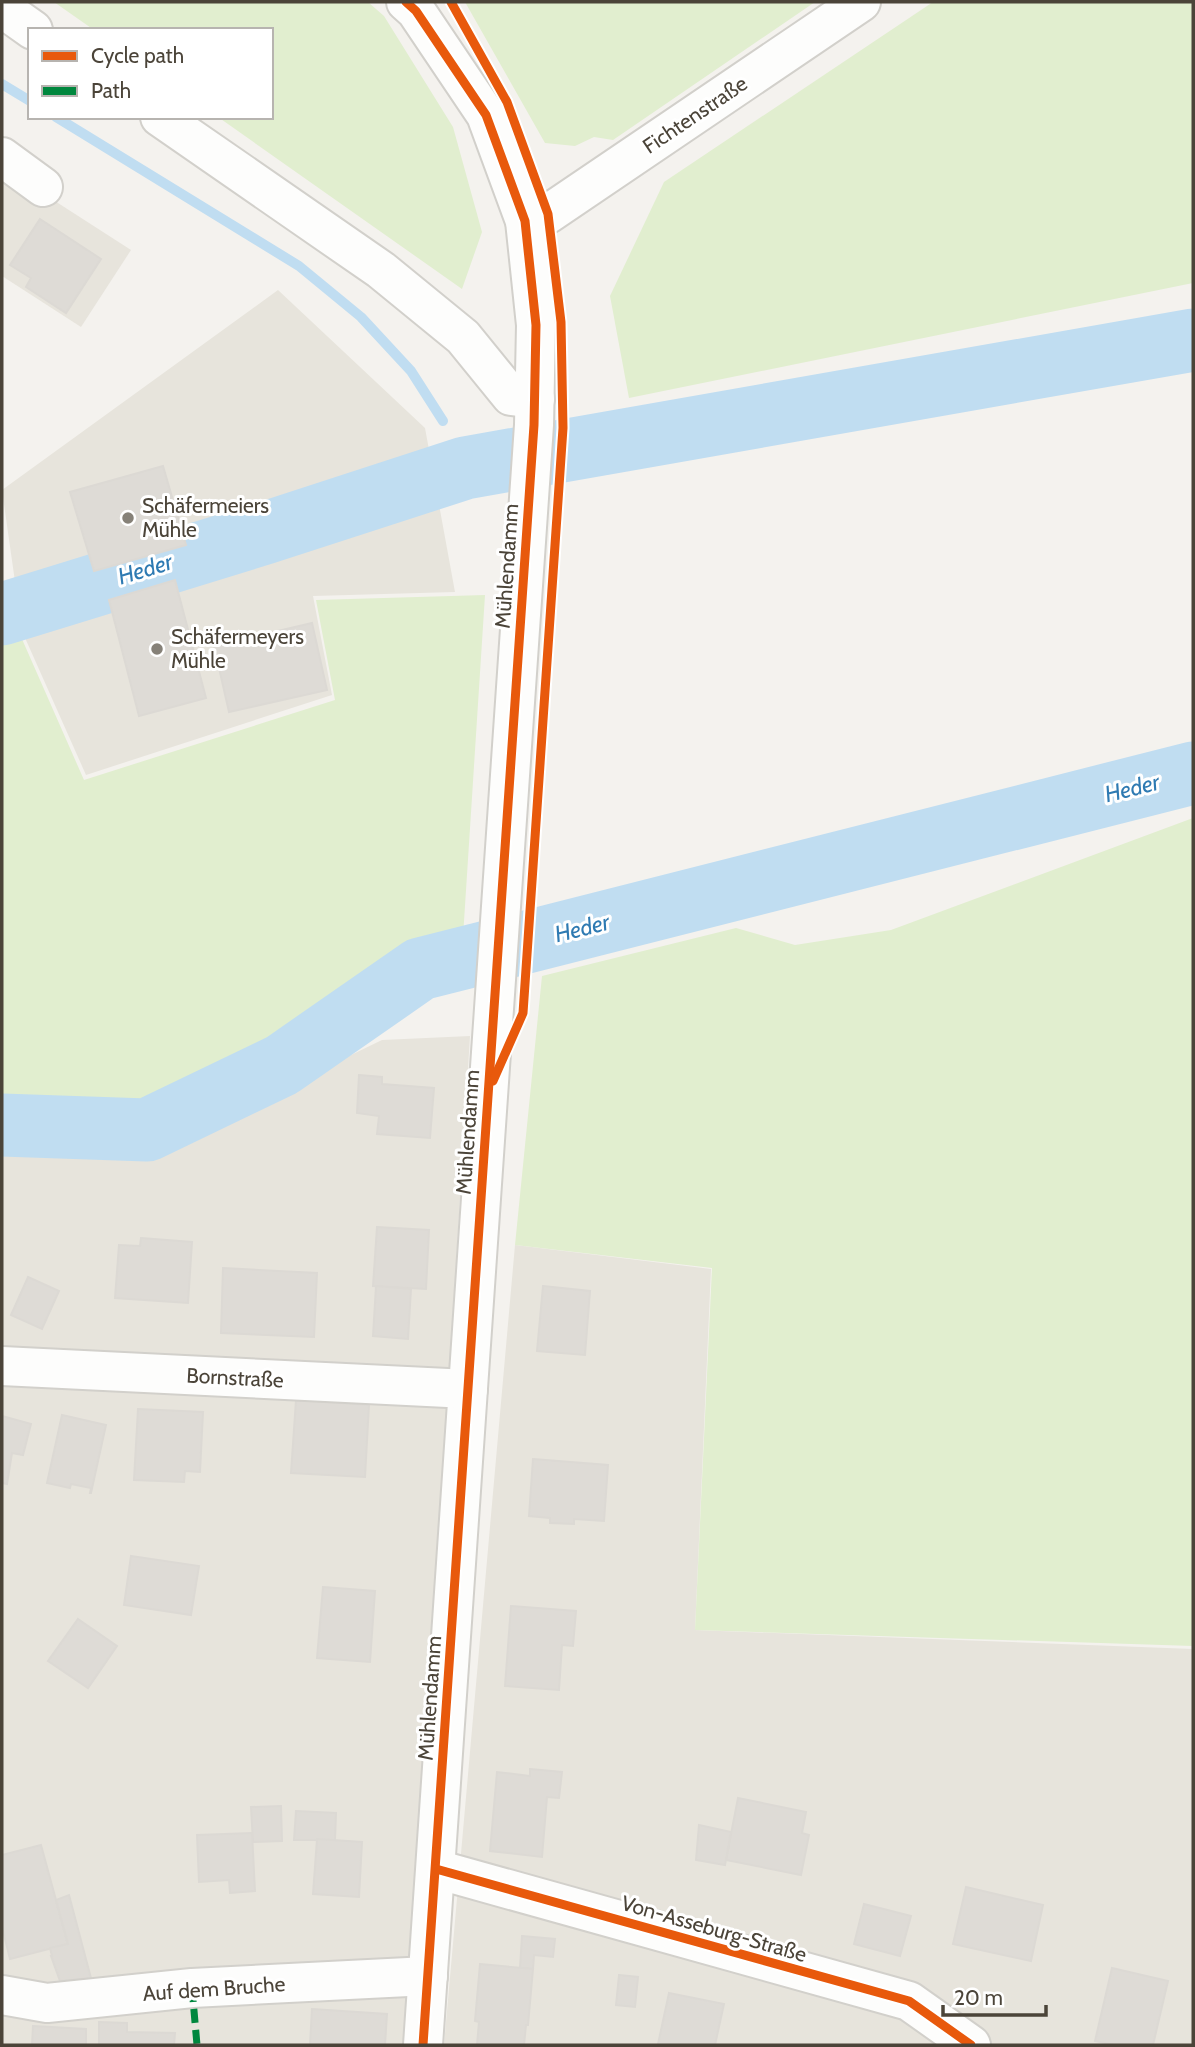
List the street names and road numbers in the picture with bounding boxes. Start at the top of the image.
street label: Fichtenstraße [638,70,752,159]
street label: Mühlendamm [490,503,523,629]
street label: Mühlendamm [451,1069,484,1195]
street label: Bornstraße [186,1362,285,1393]
street label: Mühlendamm [413,1635,446,1761]
street label: Von-Asseburg-Straße [619,1890,810,1967]
street label: Auf dem Bruche [142,1971,286,2006]

